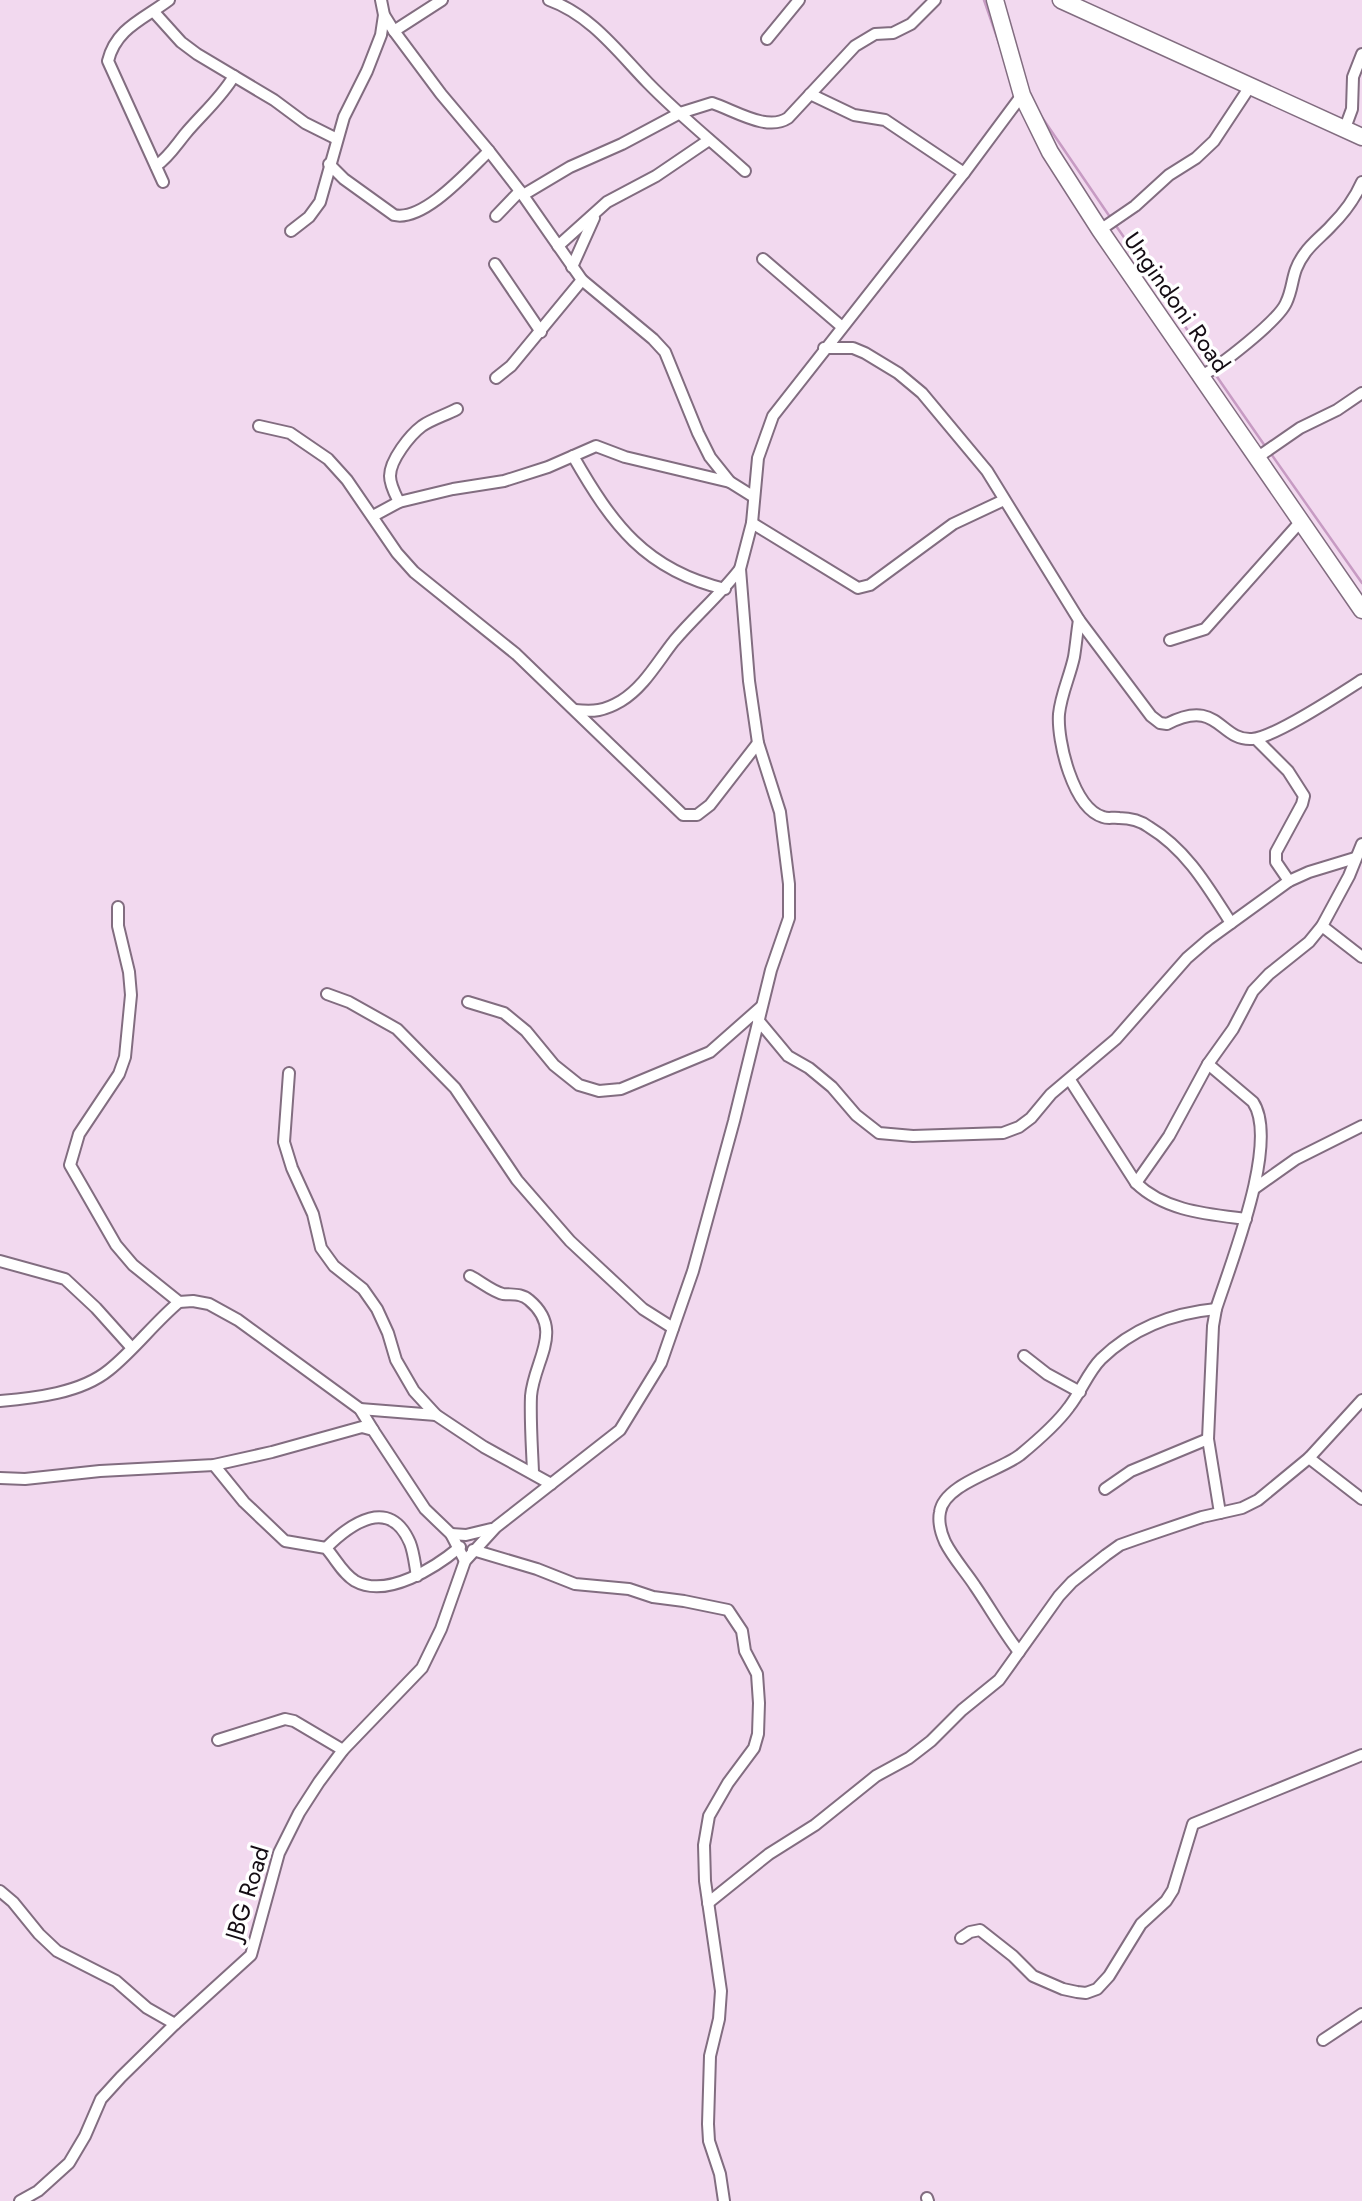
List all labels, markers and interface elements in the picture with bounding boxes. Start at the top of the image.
street label: Ungindoni Road [1115,224,1239,380]
street label: JBG Road [215,1842,278,1947]

